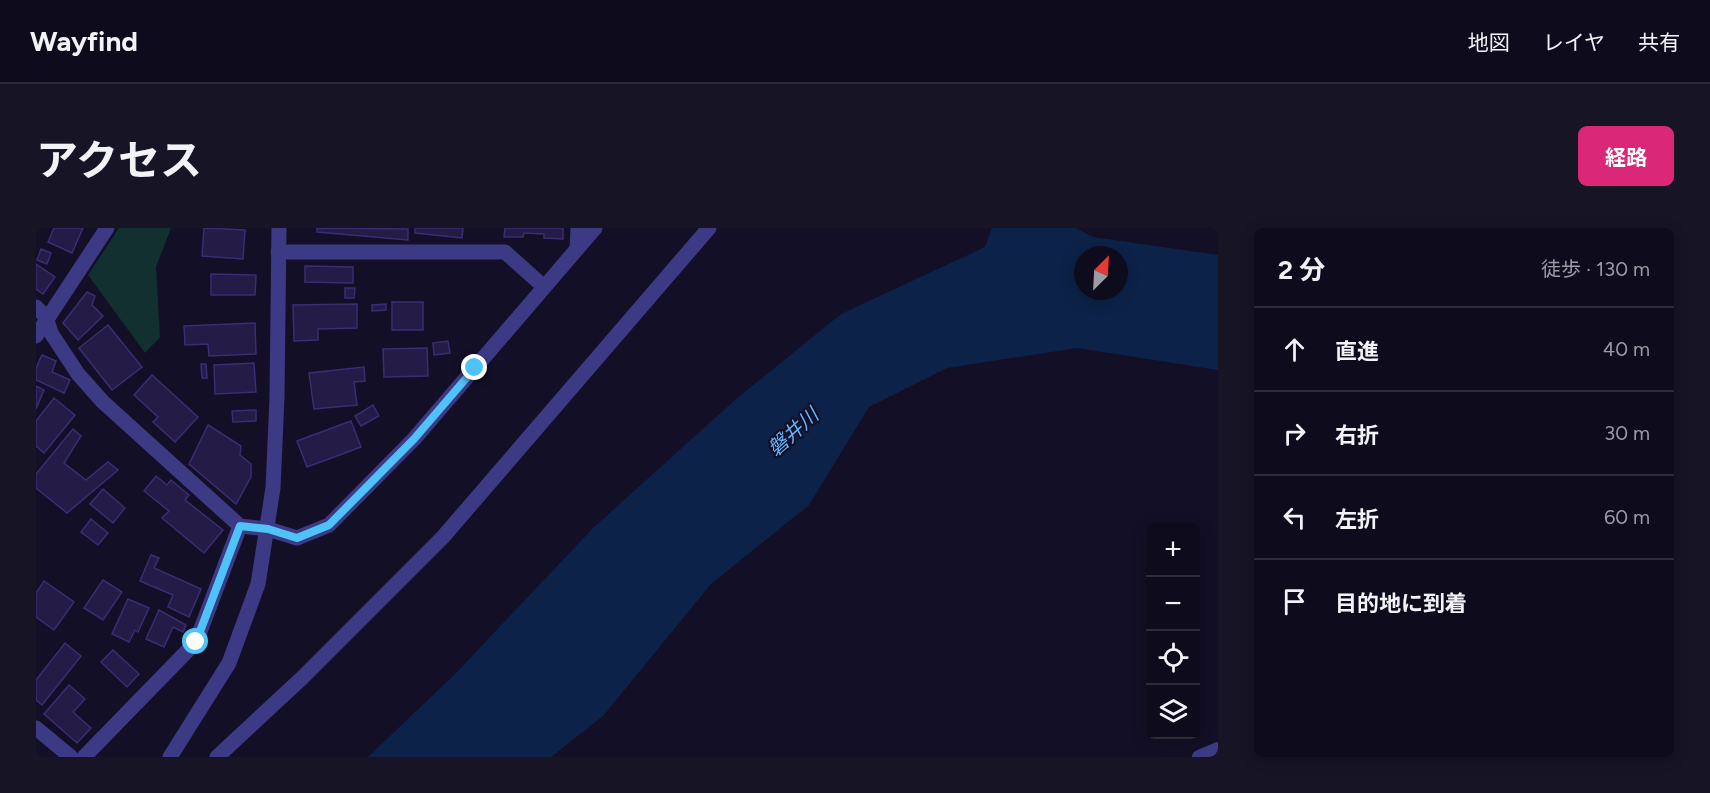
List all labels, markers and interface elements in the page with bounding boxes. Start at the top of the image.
text: Wayfind [30,24,138,58]
text: 地図 [1468,30,1510,55]
text: レイヤ [1543,30,1605,55]
text: 共有 [1638,30,1680,55]
button: 経路 [1578,126,1674,186]
text: アクセス [36,135,202,186]
north arrow [1074,246,1128,300]
text: 2 分 [1278,254,1325,286]
text: 徒歩 · 130 m [1541,257,1650,281]
icon: ahead [1278,333,1311,366]
text: 40 m [1603,337,1650,361]
text: 直進 [1335,338,1379,365]
route end [461,354,487,380]
water label: 磐井川 [763,402,825,461]
icon: right [1278,417,1311,450]
text: 30 m [1604,421,1650,445]
text: 右折 [1335,422,1379,449]
icon: left [1278,501,1311,534]
text: 60 m [1604,505,1650,529]
text: 左折 [1335,506,1379,533]
map controls [1146,523,1200,739]
button: + [1146,523,1200,577]
button: − [1146,577,1200,631]
icon: arrive [1278,585,1311,618]
text: 目的地に到着 [1335,590,1467,617]
route start [182,628,208,654]
button: locate [1146,631,1200,685]
button: layers [1146,685,1200,739]

